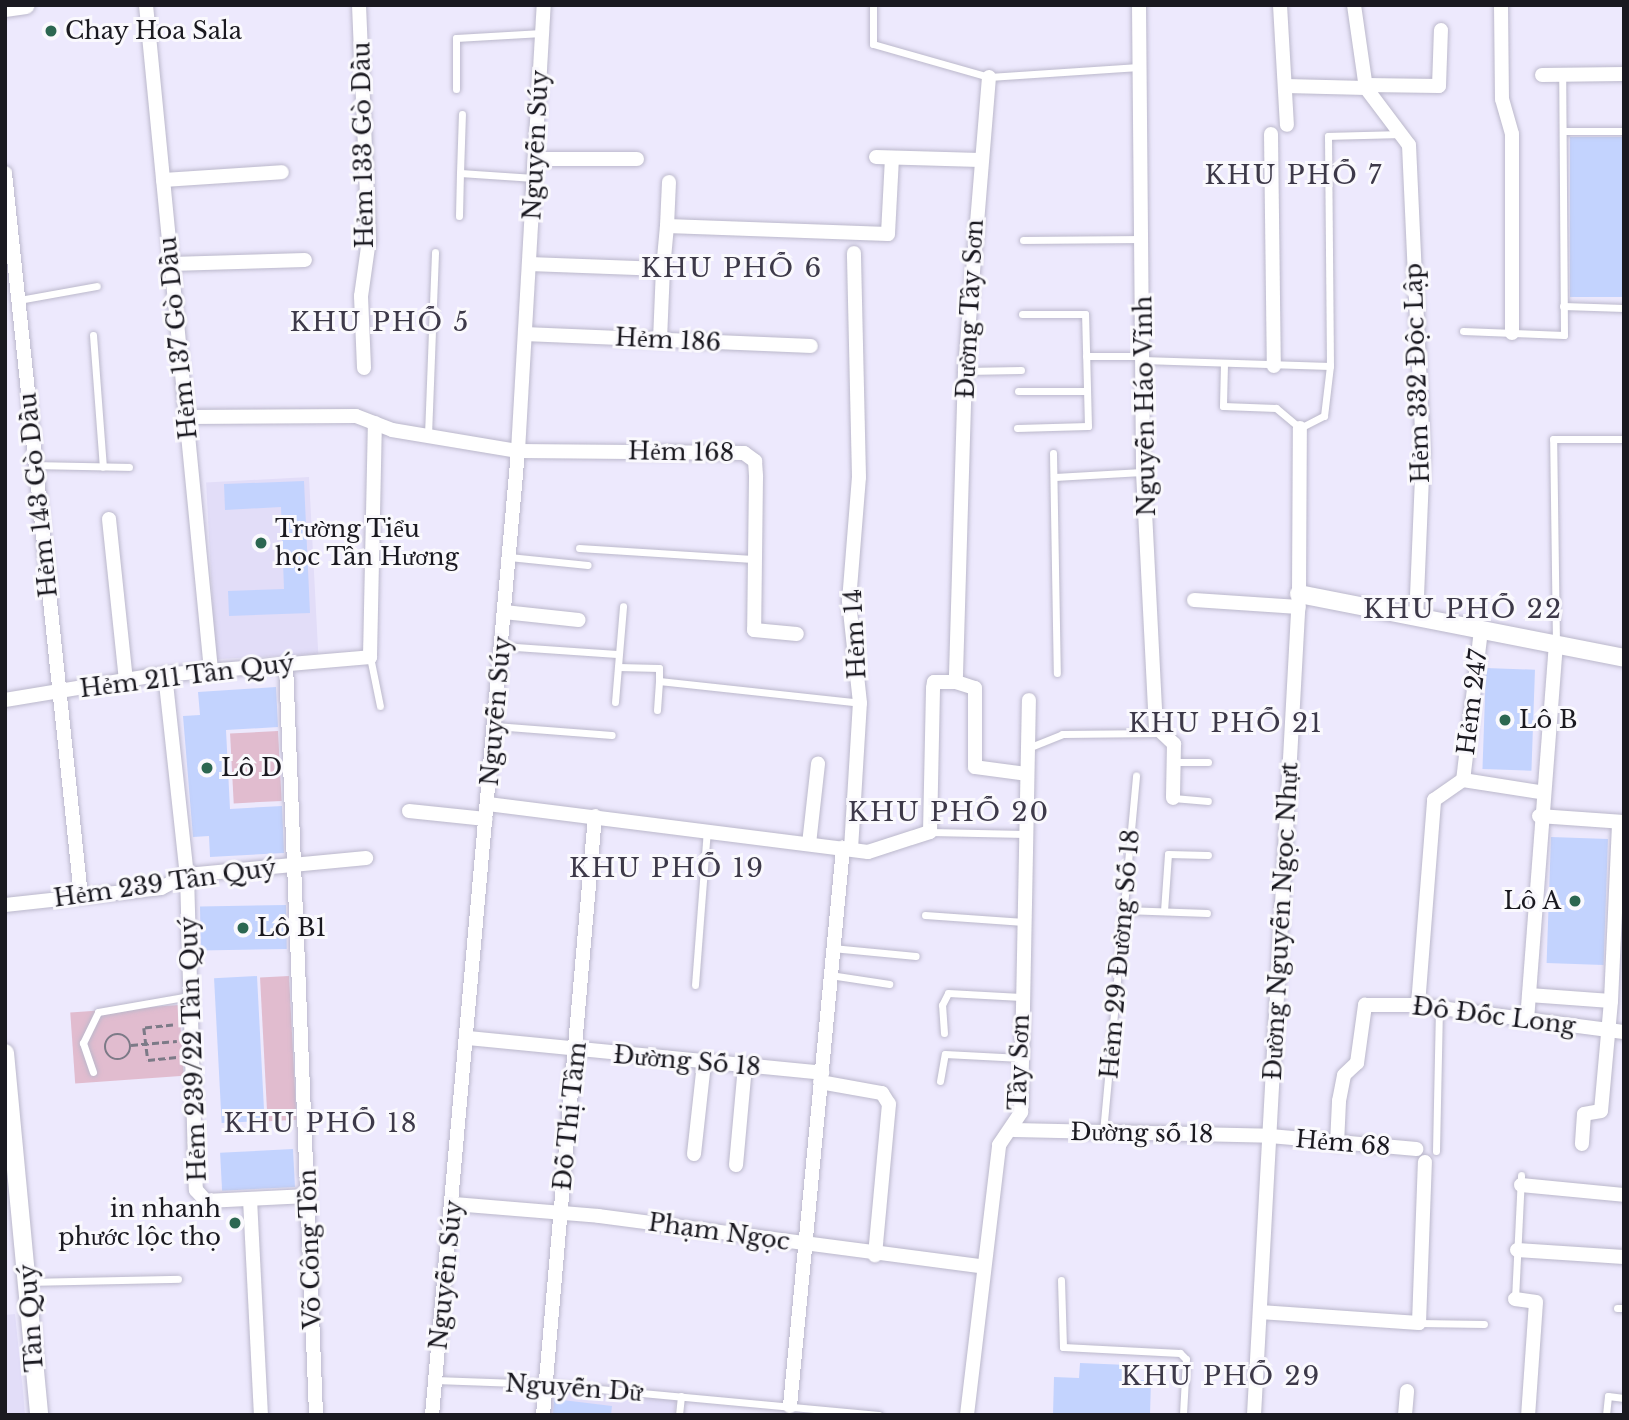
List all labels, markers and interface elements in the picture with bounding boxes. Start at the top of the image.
place label: Chay Hoa Sala [65,17,243,45]
marker: Chay Hoa Sala [43,23,59,39]
street label: Hẻm 133 Gò Dầu [347,41,379,249]
street label: Nguyễn Súy [518,69,554,221]
district label: KHU PHỐ 7 [1206,160,1382,192]
street label: Đường Tây Sơn [951,218,989,400]
street label: Hẻm 137 Gò Dầu [153,235,203,441]
district label: KHU PHỐ 6 [642,253,822,285]
street label: Hẻm 332 Độc Lập [1399,262,1435,484]
street label: Nguyễn Háo Vĩnh [1129,295,1161,517]
district label: KHU PHỐ 5 [291,307,469,339]
street label: Hẻm 186 [614,323,722,357]
street label: Hẻm 143 Gò Dầu [13,391,63,599]
street label: Hẻm 168 [628,437,734,467]
place label: Trường Tiểu học Tân Hương [275,515,460,571]
marker: Trường Tiểu học Tân Hương [253,535,269,551]
street label: Hẻm 14 [838,588,872,680]
district label: KHU PHỐ 22 [1364,594,1562,626]
street label: Nguyễn Súy [475,635,517,787]
street label: Hẻm 247 [1451,647,1493,757]
street label: Hẻm 211 Tân Quý [78,649,296,703]
place label: Lô B [1519,706,1577,734]
district label: KHU PHỐ 21 [1130,708,1322,740]
marker: Lô B [1497,712,1513,728]
place label: Lô D [221,754,282,782]
marker: Lô D [199,760,215,776]
street label: Đường Nguyễn Ngọc Nhựt [1258,761,1304,1081]
district label: KHU PHỐ 20 [849,797,1049,829]
street label: Hẻm 29 Đường Số 18 [1095,828,1145,1080]
street label: Hẻm 239 Tân Quý [51,853,279,913]
district label: KHU PHỐ 19 [570,853,764,885]
place label: Lô A [1502,887,1561,915]
marker: Lô A [1567,893,1583,909]
place label: Lô B1 [257,914,326,942]
street label: Hẻm 239/22 Tân Quý [174,916,212,1182]
marker: Lô B1 [235,920,251,936]
street label: Đô Đốc Long [1411,992,1577,1040]
street label: Tây Sơn [1003,1013,1035,1111]
street label: Đỗ Thị Tâm [548,1040,592,1192]
street label: Đường Số 18 [612,1040,762,1082]
district label: KHU PHỐ 18 [225,1108,417,1140]
street label: Đường số 18 [1070,1117,1214,1149]
street label: Hẻm 68 [1294,1124,1392,1162]
street label: Võ Công Tồn [293,1168,327,1330]
place label: in nhanh phước lộc thọ [58,1195,221,1251]
street label: Nguyễn Súy [424,1199,468,1351]
street label: Phạm Ngọc [646,1208,792,1256]
marker: in nhanh phước lộc thọ [227,1215,243,1231]
street label: Tân Quý [13,1263,49,1373]
district label: KHU PHỐ 29 [1122,1361,1320,1393]
street label: Nguyễn Dữ [504,1369,644,1407]

